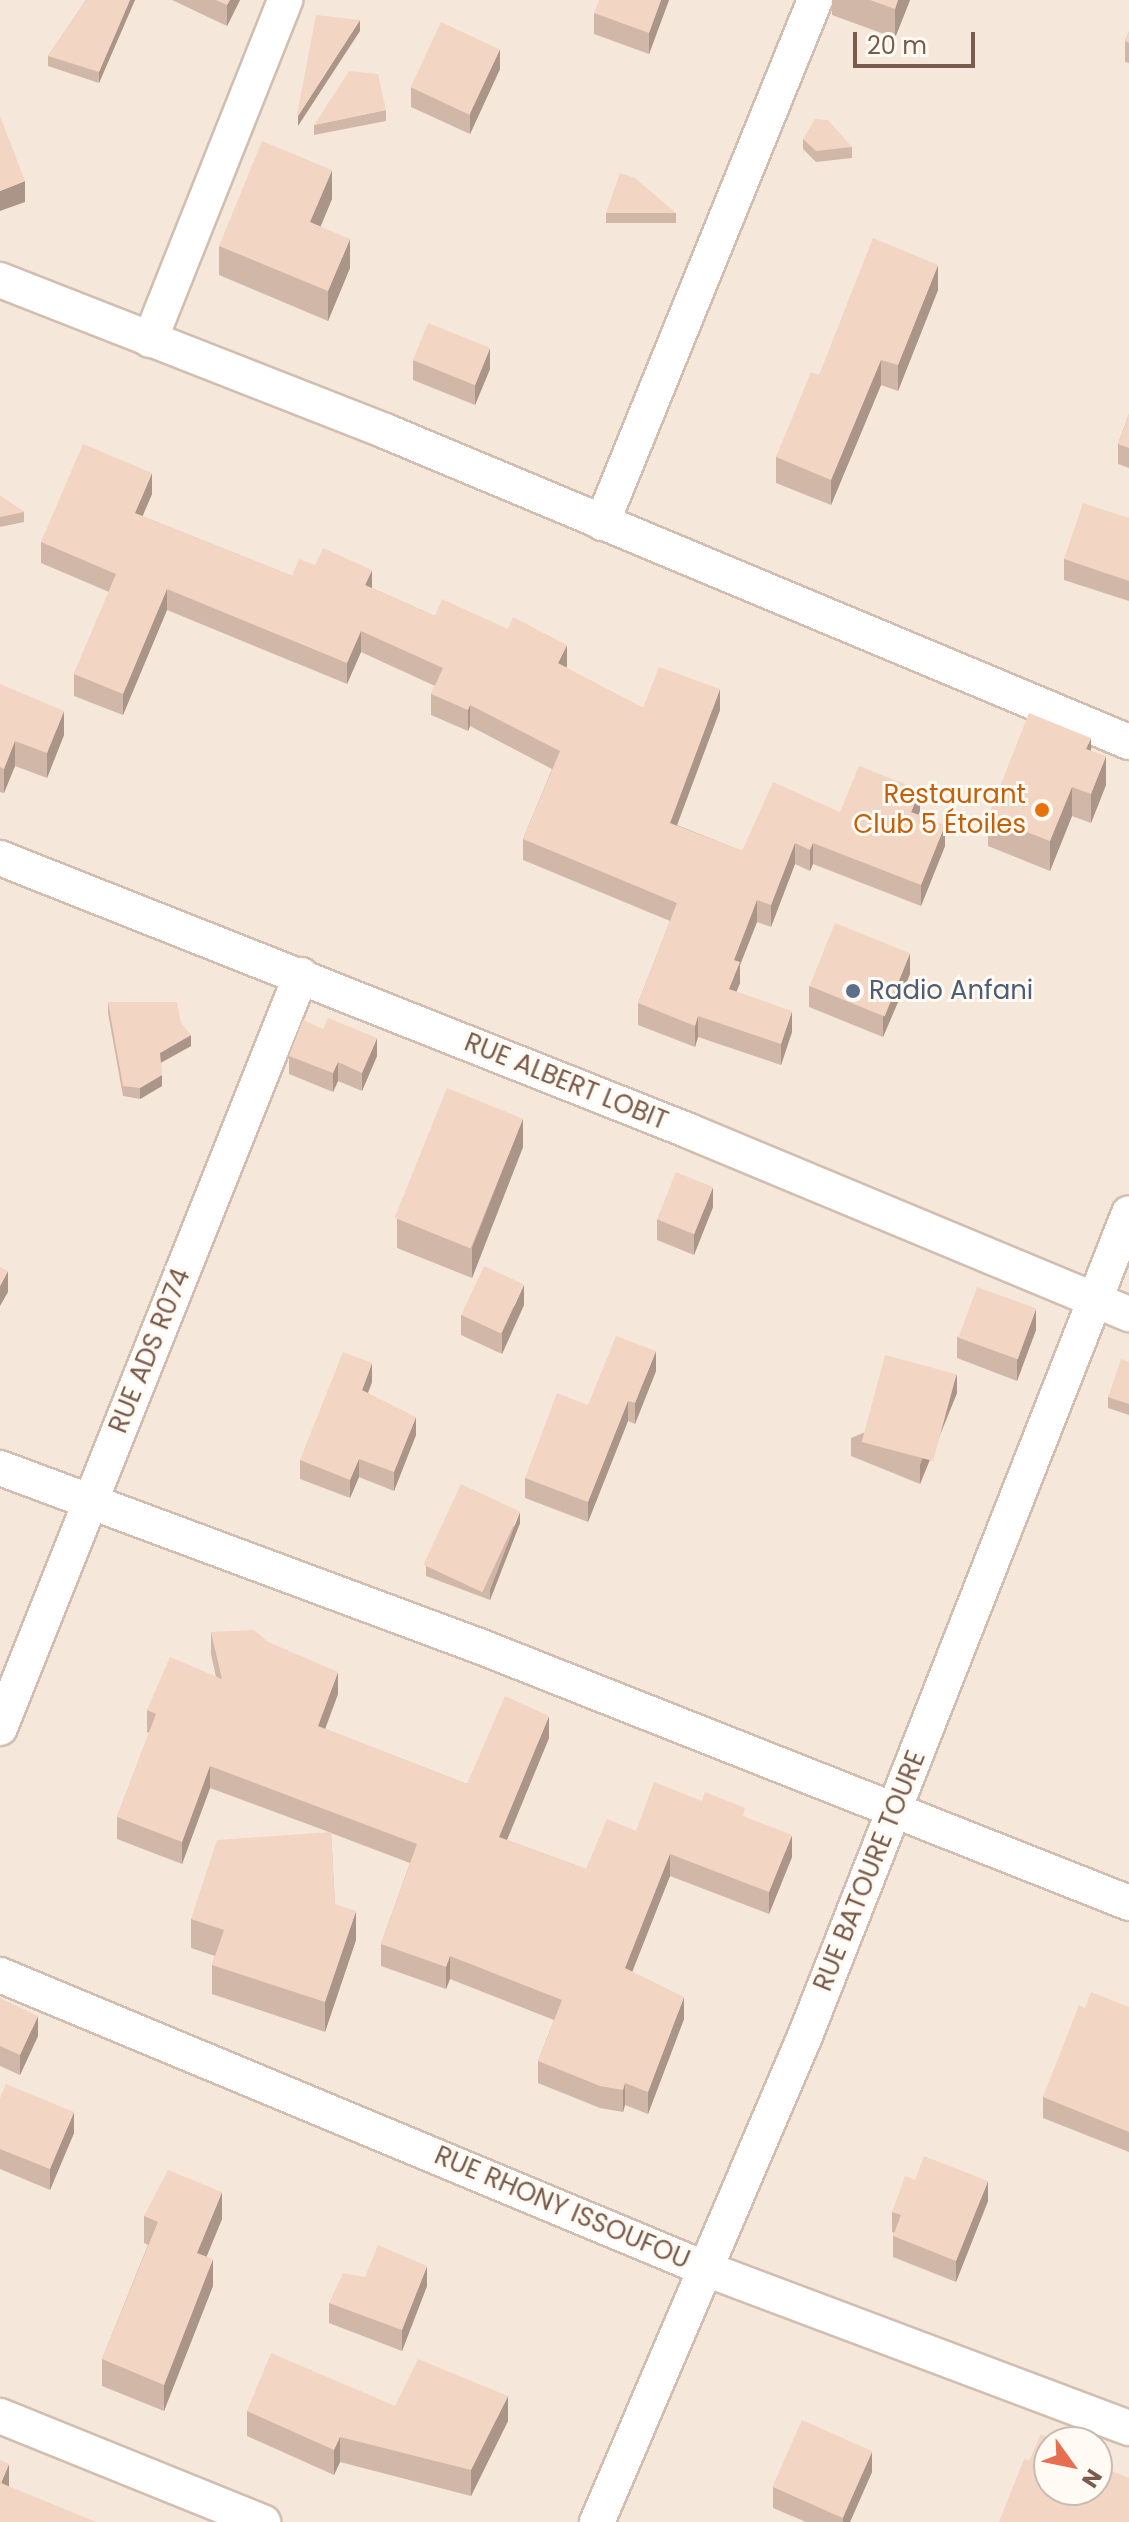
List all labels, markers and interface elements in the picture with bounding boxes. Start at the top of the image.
scale bar [857,16,979,66]
text: 20 m [867,29,927,62]
place label: Restaurant Club 5 Étoiles [853,779,1026,840]
marker: Restaurant Club 5 Étoiles [1033,801,1051,819]
place label: Radio Anfani [869,975,1033,1007]
marker: Radio Anfani [844,982,862,1000]
street label: RUE ALBERT LOBIT [460,1027,672,1137]
street label: RUE ADS R074 [103,1264,197,1438]
street label: RUE BATOURE TOURE [808,1746,932,1996]
street label: RUE RHONY ISSOUFOU [430,2140,694,2276]
north arrow [1033,2426,1113,2506]
text: N [1074,2463,1109,2494]

